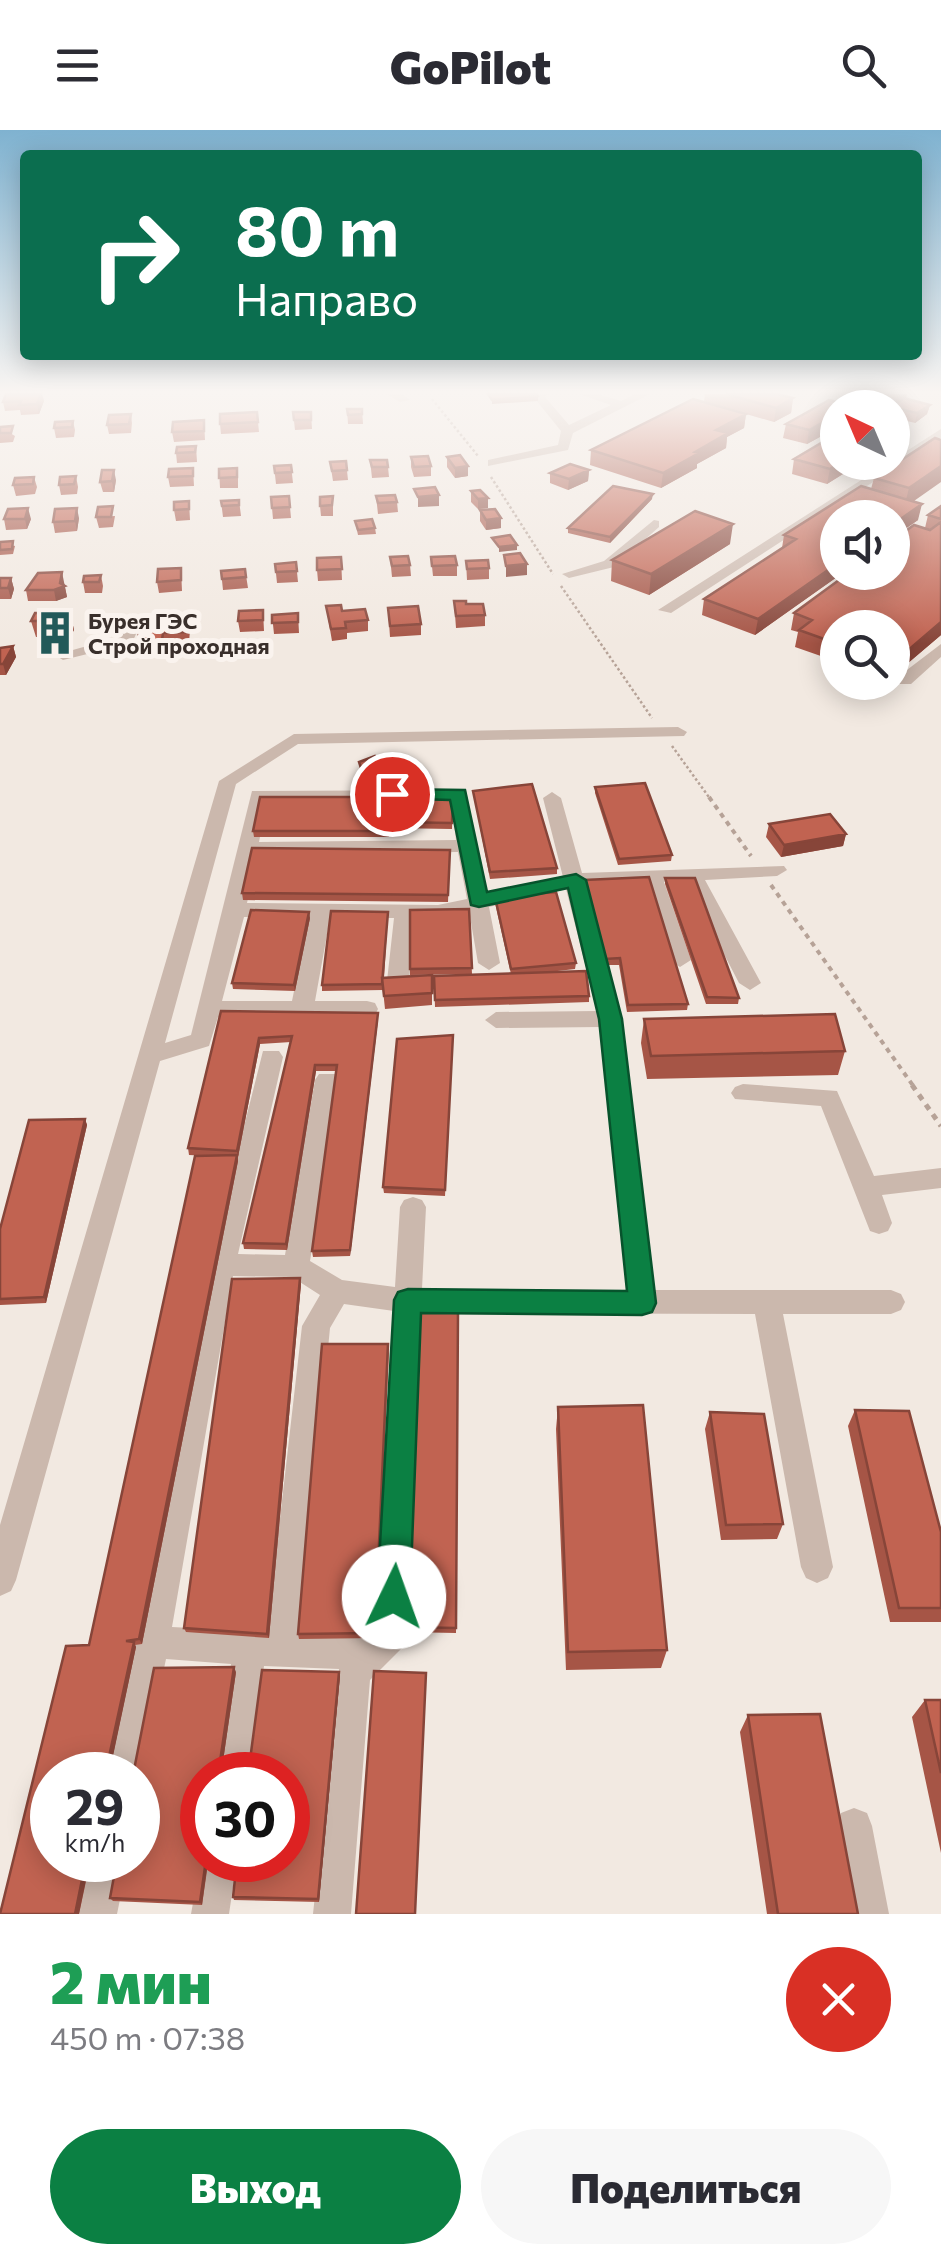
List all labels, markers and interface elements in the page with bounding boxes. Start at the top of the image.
icon: menu [50,38,105,93]
text: GoPilot [390,38,551,93]
icon: search [836,38,891,93]
text: 80 m [235,185,399,270]
icon: right [70,190,200,320]
text: Направо [235,270,418,325]
north arrow [820,390,910,480]
map controls [820,390,910,700]
button: sound [820,500,910,590]
place label: Бурея ГЭС Строй проходная [88,607,270,659]
building icon: Бурея ГЭС Строй проходная [31,609,79,657]
button: search [820,610,910,700]
pin [350,752,435,837]
icon: arrive [365,767,420,822]
position arrow [342,1545,446,1649]
speed limit sign: 30 [180,1752,310,1882]
text: 29 [65,1774,124,1835]
text: km/h [65,1827,125,1857]
text: 2 мин [50,1943,212,2016]
button: close [786,1947,891,2052]
text: 450 m · 07:38 [50,2017,245,2057]
button: Выход [50,2129,461,2244]
button: Поделиться [481,2129,891,2244]

